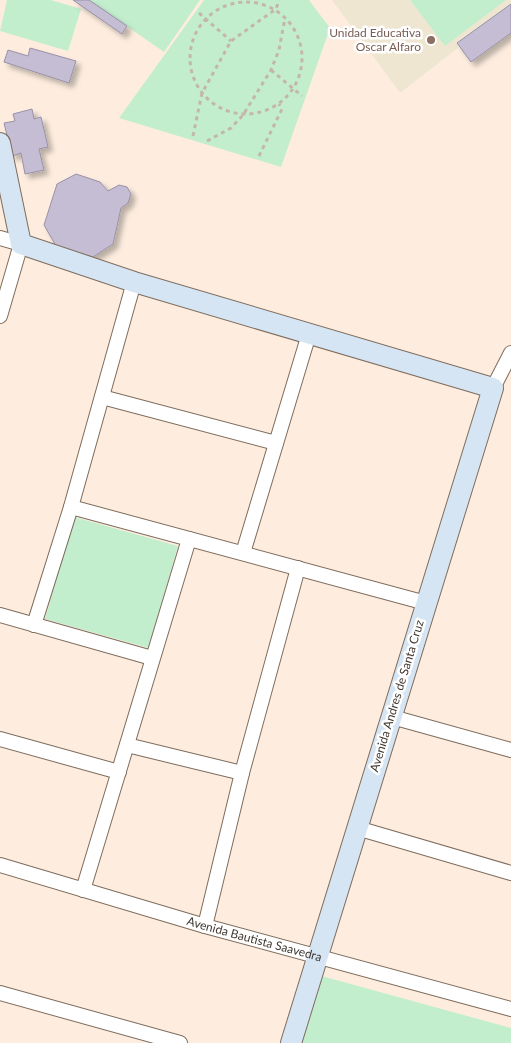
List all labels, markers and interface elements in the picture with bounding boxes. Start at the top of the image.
place label: Unidad Educativa Oscar Alfaro [329,25,421,54]
marker: Unidad Educativa Oscar Alfaro [425,34,437,46]
street label: Avenida Andres de Santa Cruz [366,618,427,774]
street label: Avenida Bautista Saavedra [185,913,324,964]

